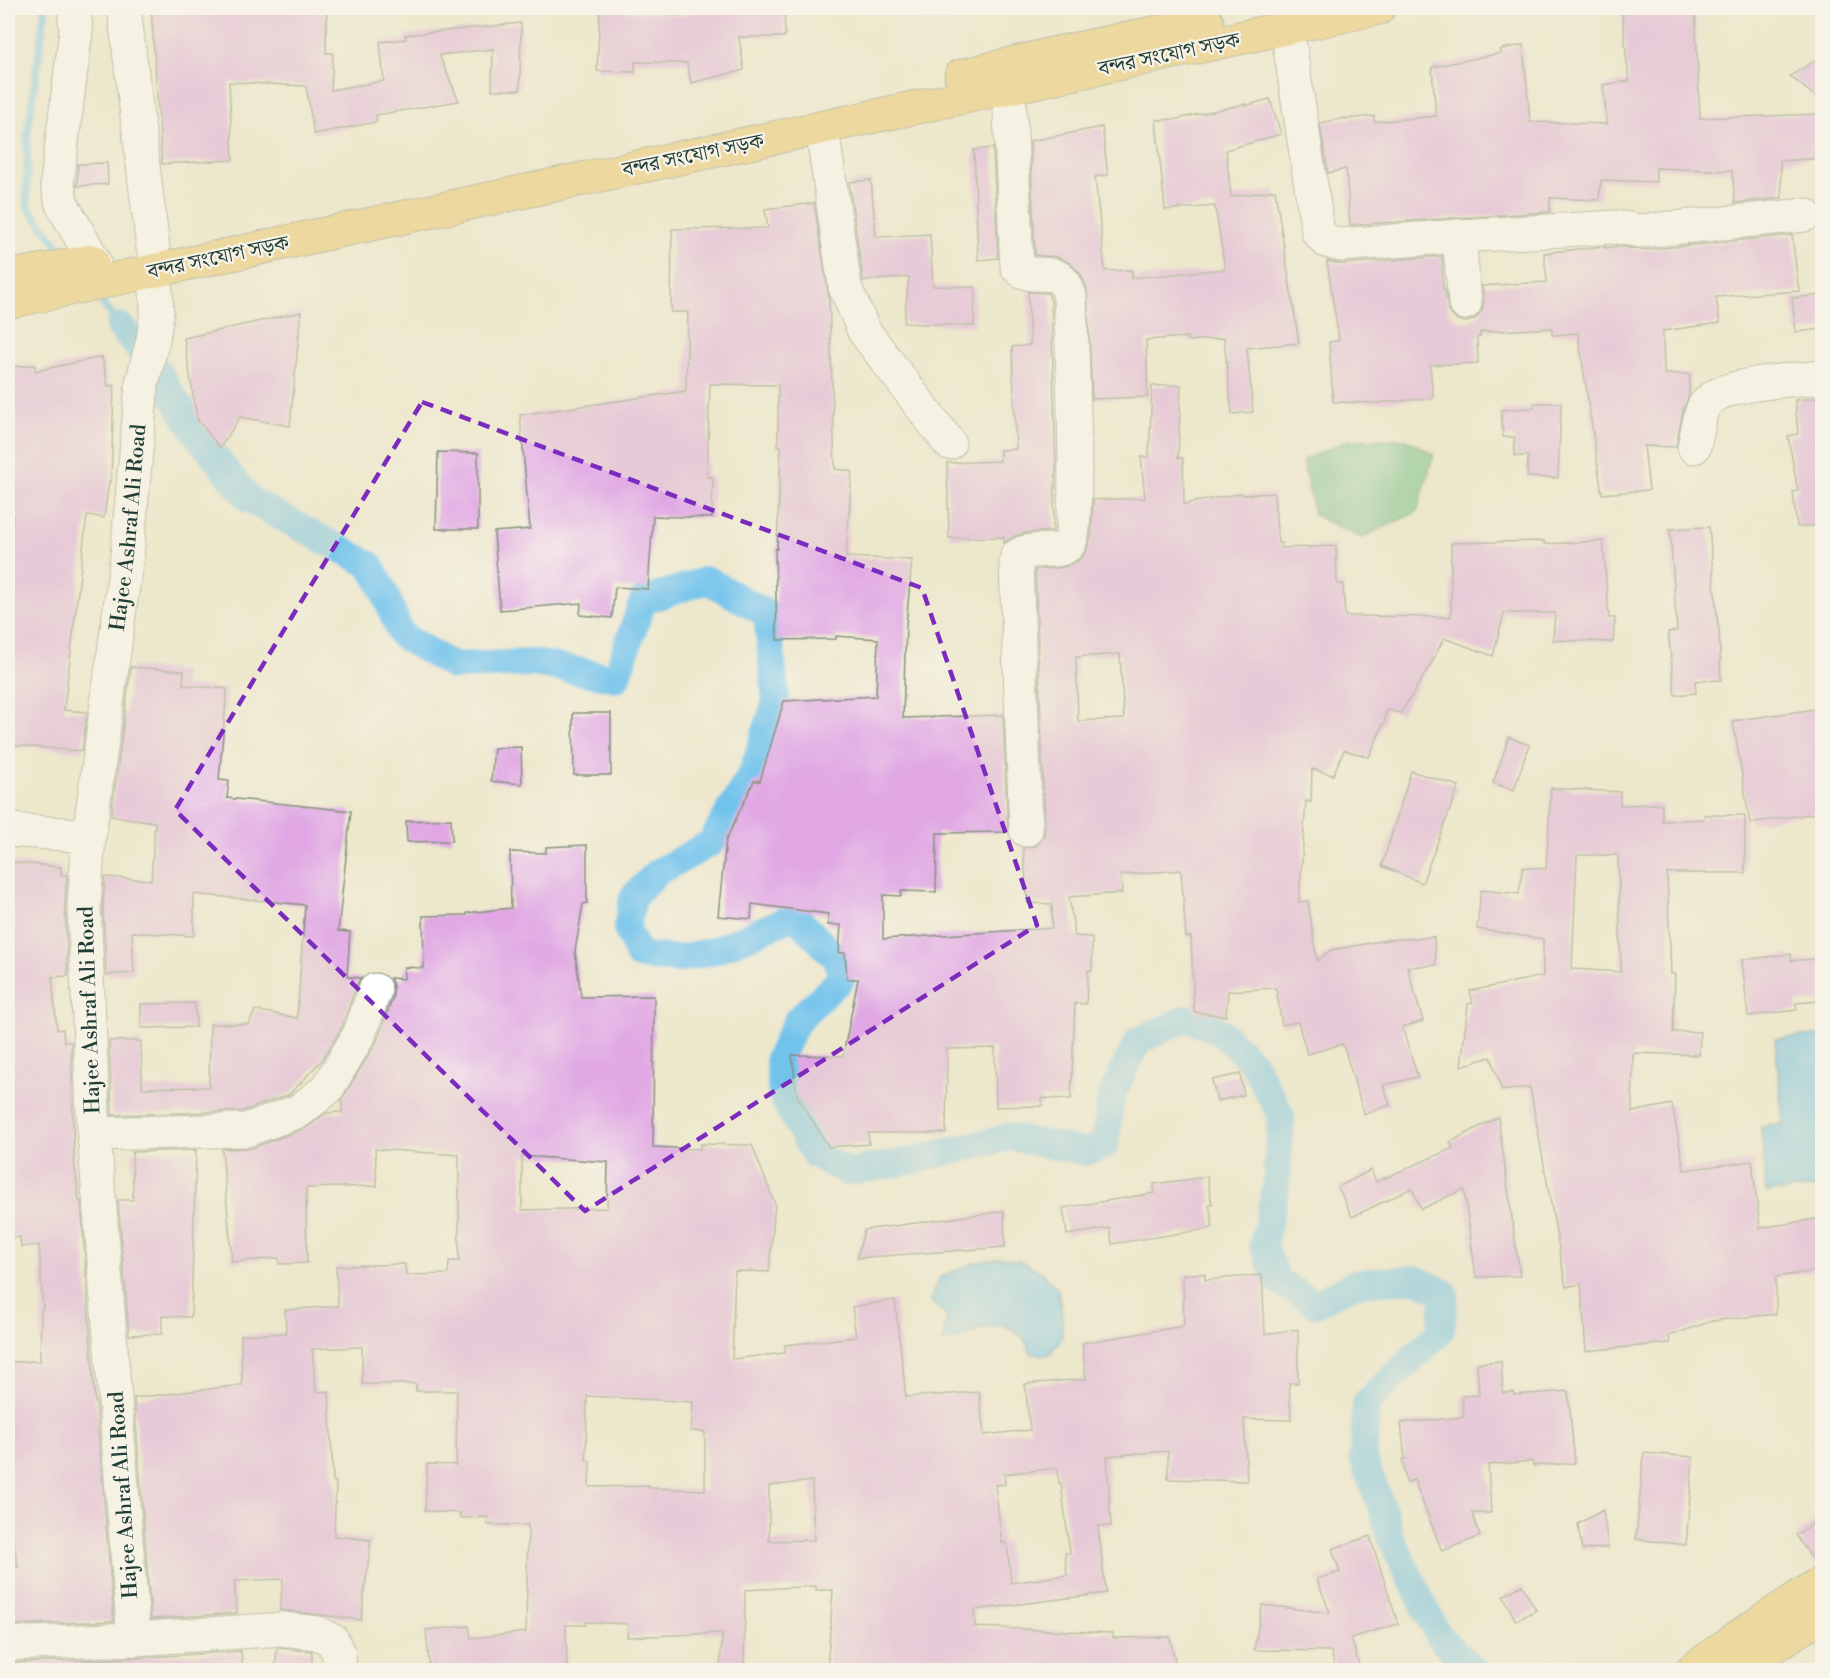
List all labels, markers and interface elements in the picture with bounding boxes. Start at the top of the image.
street label: বন্দর সংযোগ সড়ক [1095,27,1244,83]
street label: বন্দর সংযোগ সড়ক [619,128,768,184]
street label: বন্দর সংযোগ সড়ক [144,230,293,286]
street label: Hajee Ashraf Ali Road [105,423,152,633]
street label: Hajee Ashraf Ali Road [73,906,107,1114]
street label: Hajee Ashraf Ali Road [104,1390,144,1600]

